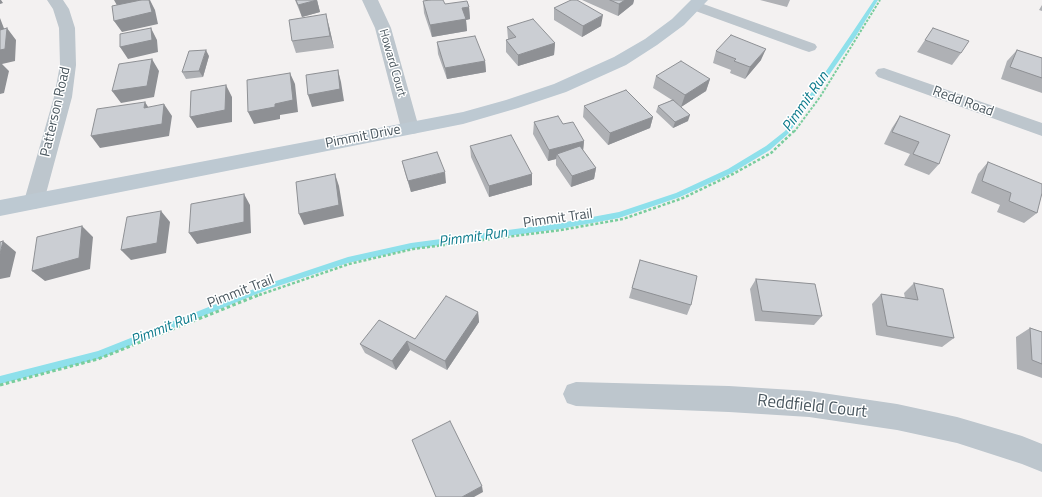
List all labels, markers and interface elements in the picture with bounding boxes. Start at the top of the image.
street label: Howard Court [375,27,409,99]
street label: Patterson Road [37,65,75,159]
water label: Pimmit Run [779,69,833,135]
street label: Redd Road [930,83,996,121]
street label: Pimmit Drive [324,121,402,153]
street label: Pimmit Trail [522,206,594,232]
water label: Pimmit Run [438,224,508,252]
street label: Pimmit Trail [205,272,277,312]
water label: Pimmit Run [129,308,199,350]
street label: Reddfield Court [756,391,868,423]

